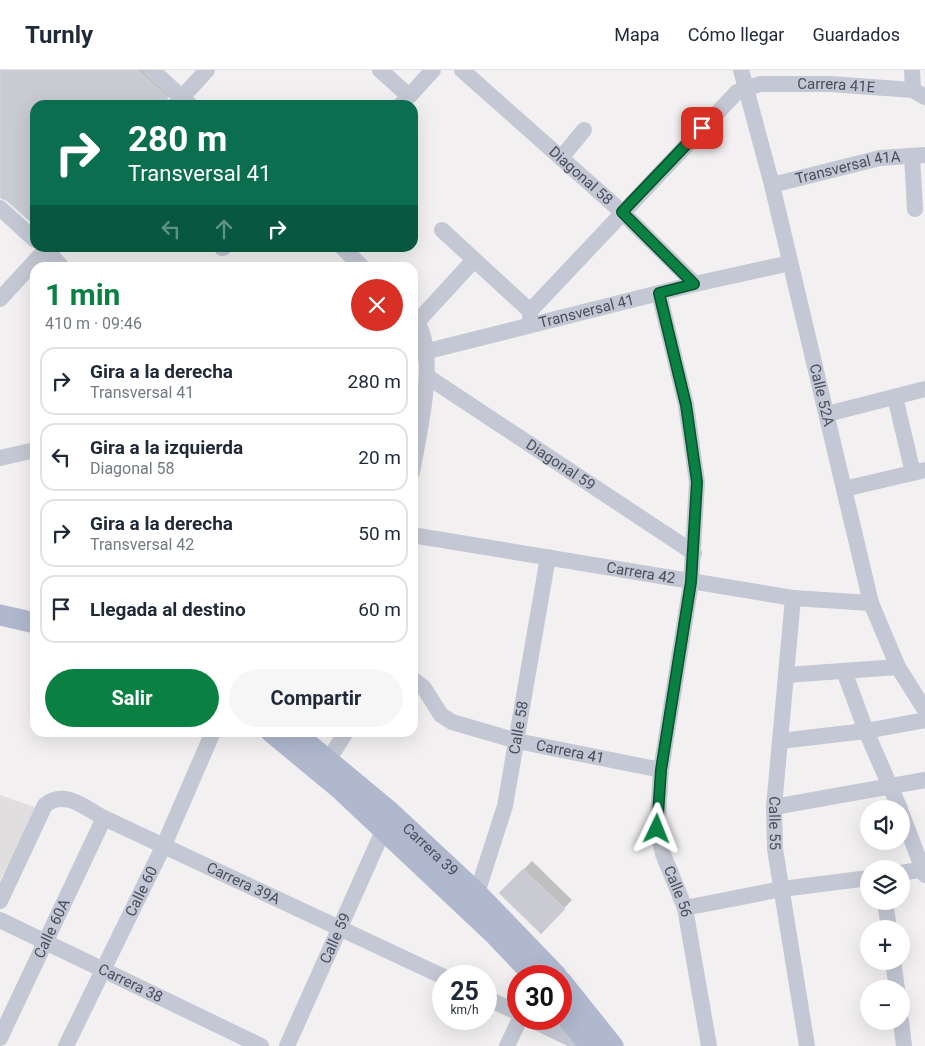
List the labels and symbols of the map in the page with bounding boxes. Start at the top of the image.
street label: Carrera 41E [797,75,876,96]
pin [681,107,723,149]
street label: Diagonal 58 [545,142,617,209]
street label: Transversal 41A [793,148,901,188]
street label: Transversal 41 [537,291,636,332]
street label: Calle 52A [806,362,838,428]
street label: Diagonal 59 [523,435,599,494]
street label: Carrera 42 [605,558,677,587]
street label: Calle 58 [505,700,532,756]
street label: Carrera 41 [534,736,606,767]
street label: Calle 55 [765,795,784,850]
position arrow [630,802,682,854]
street label: Carrera 39 [399,819,462,880]
street label: Carrera 39A [204,858,283,908]
street label: Calle 60 [121,863,161,920]
street label: Calle 56 [660,863,695,919]
street label: Calle 60A [30,896,74,961]
street label: Calle 59 [316,910,354,966]
street label: Carrera 38 [95,960,166,1006]
speed limit sign: 30 [507,965,572,1030]

